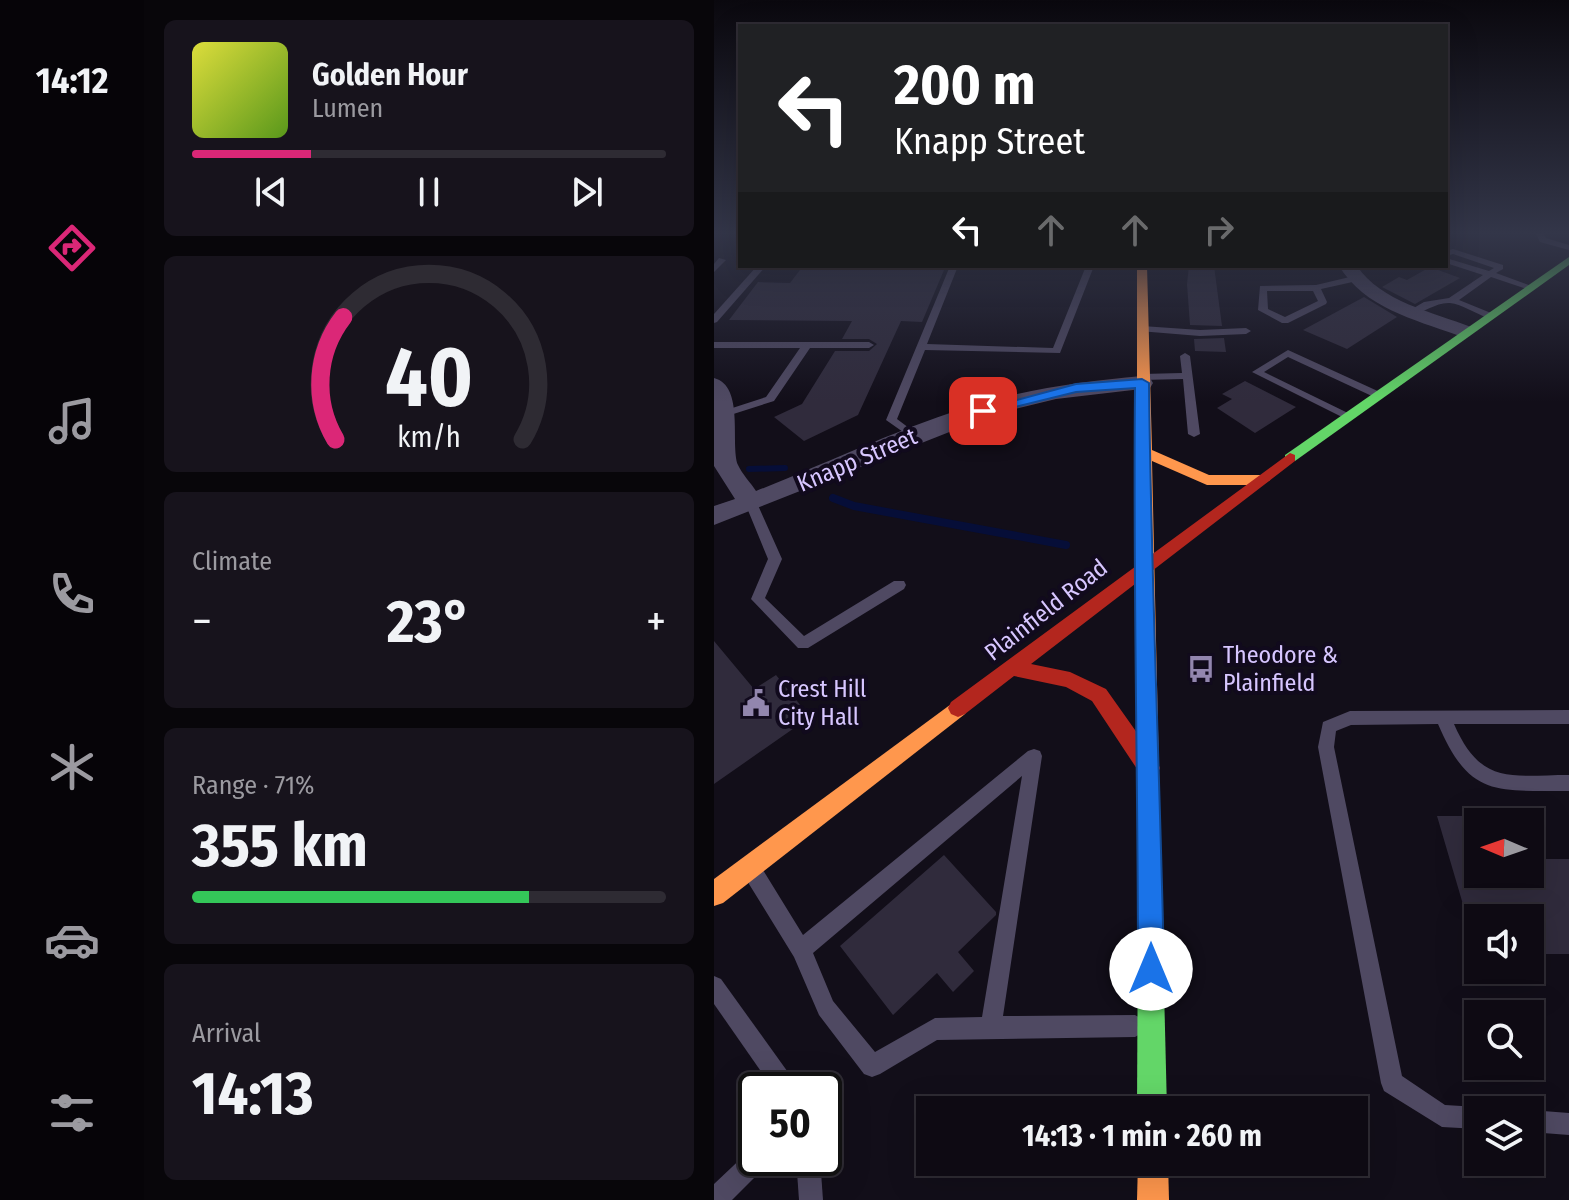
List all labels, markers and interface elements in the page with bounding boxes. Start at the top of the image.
text: 200 m [894,52,1035,119]
icon: left [762,56,866,160]
text: Golden Hour [312,57,468,93]
text: 14:12 [36,59,108,103]
text: Lumen [312,93,383,124]
text: Knapp Street [894,120,1085,164]
icon: previous [249,170,293,214]
icon: pause [407,170,451,214]
icon: next [565,170,609,214]
icon: left [945,208,989,252]
icon: ahead [1029,208,1073,252]
icon: ahead [1113,208,1157,252]
icon: right [1197,208,1241,252]
icon: directions [44,220,100,276]
text: 40 [385,328,473,428]
pin [949,377,1017,445]
icon: arrive [961,389,1005,433]
icon: music [44,393,100,449]
text: km/h [397,420,461,455]
street label: Knapp Street [793,422,921,498]
text: Climate [192,546,272,577]
street label: Plainfield Road [979,553,1113,667]
icon: phone [44,566,100,622]
text: 23° [387,586,471,658]
text: − [192,595,212,648]
text: + [646,595,666,648]
place label: Theodore & Plainfield [1223,641,1338,697]
bus stop icon: Theodore & Plainfield [1186,654,1216,684]
place label: Crest Hill City Hall [778,675,866,731]
public building icon: Crest Hill City Hall [741,688,771,718]
icon: climate [44,739,100,795]
text: Range · 71% [192,770,315,801]
north arrow [1464,808,1544,888]
map controls [1464,808,1544,1176]
text: 355 km [192,810,368,882]
button: sound [1464,904,1544,984]
icon: car [44,912,100,968]
position arrow [1109,927,1193,1011]
button: search [1464,1000,1544,1080]
text: Arrival [192,1018,261,1049]
text: 14:13 [192,1058,314,1130]
speed limit sign: 50 [738,1072,842,1176]
icon: filters [44,1085,100,1141]
button: layers [1464,1096,1544,1176]
text: 14:13 · 1 min · 260 m [1022,1118,1262,1154]

